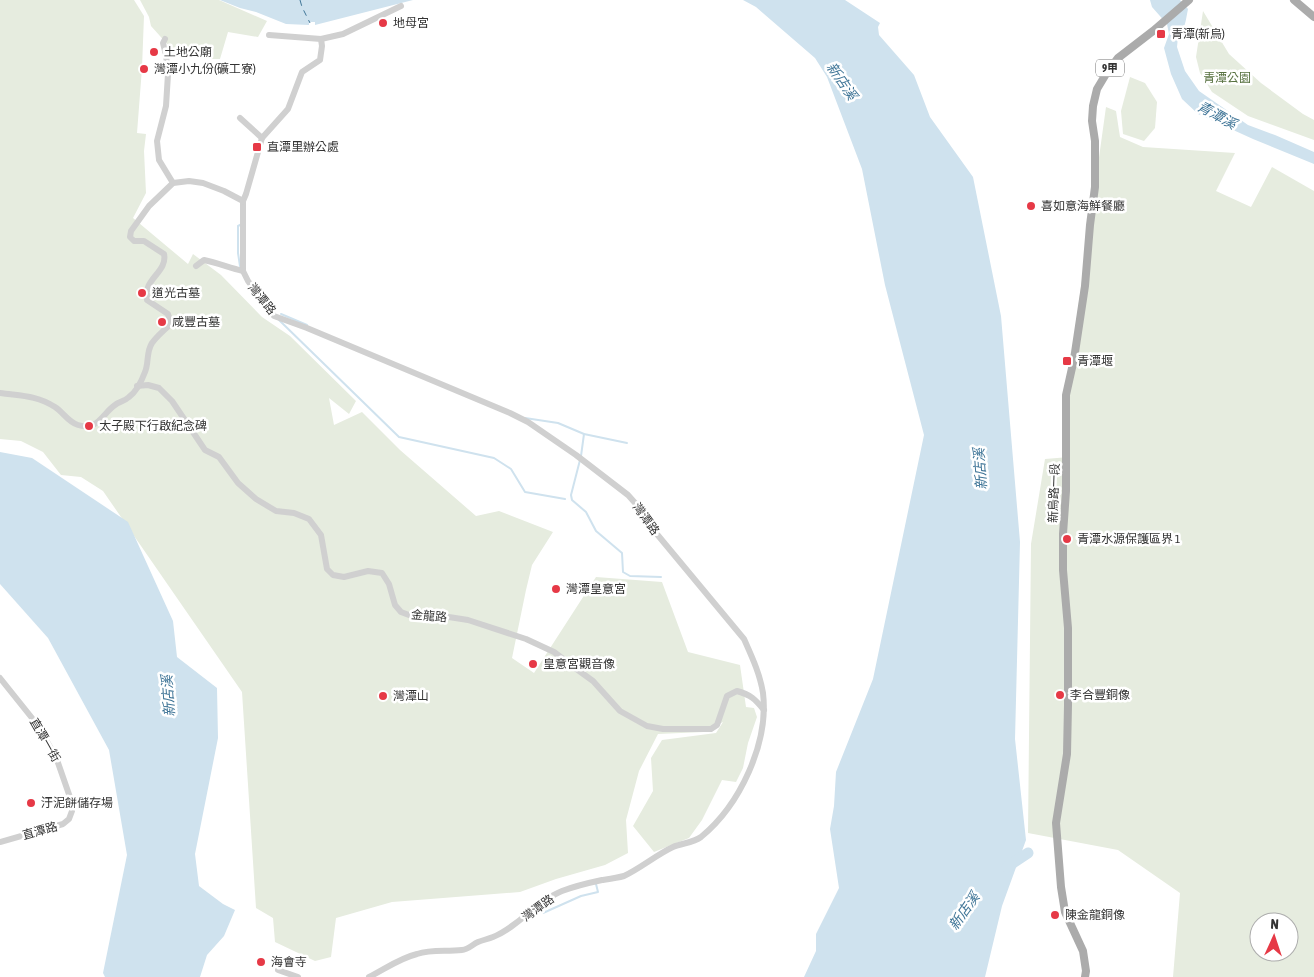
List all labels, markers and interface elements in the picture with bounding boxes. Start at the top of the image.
place label: 地母宮 [393,16,429,30]
marker: 地母宮 [377,17,389,29]
place label: 青潭(新烏) [1171,27,1225,41]
marker: 青潭(新烏) [1155,28,1167,40]
place label: 土地公廟 [164,45,212,59]
marker: 土地公廟 [148,46,160,58]
water label: 新店溪 [824,59,861,105]
road number: 9甲 [1096,59,1124,76]
place label: 灣潭小九份(礦工寮) [154,62,256,76]
marker: 灣潭小九份(礦工寮) [138,63,150,75]
park label: 青潭公園 [1203,71,1251,85]
water label: 青潭溪 [1195,98,1241,133]
place label: 直潭里辦公處 [267,140,339,154]
marker: 直潭里辦公處 [251,141,263,153]
place label: 喜如意海鮮餐廳 [1041,199,1125,213]
marker: 喜如意海鮮餐廳 [1025,200,1037,212]
street label: 灣潭路 [245,281,279,317]
place label: 道光古墓 [152,286,200,300]
marker: 道光古墓 [136,287,148,299]
place label: 咸豐古墓 [172,315,220,329]
marker: 咸豐古墓 [156,316,168,328]
place label: 青潭堰 [1077,354,1113,368]
marker: 青潭堰 [1061,355,1073,367]
place label: 太子殿下行啟紀念碑 [99,419,207,433]
marker: 太子殿下行啟紀念碑 [83,420,95,432]
water label: 新店溪 [970,445,989,491]
street label: 新烏路一段 [1046,463,1062,523]
street label: 灣潭路 [630,500,662,538]
place label: 青潭水源保護區界 1 [1077,532,1181,546]
marker: 青潭水源保護區界 1 [1061,533,1073,545]
place label: 灣潭皇意宮 [566,582,626,596]
marker: 灣潭皇意宮 [550,583,562,595]
street label: 金龍路 [410,607,448,625]
place label: 皇意宮觀音像 [543,657,615,671]
marker: 皇意宮觀音像 [527,658,539,670]
water label: 新店溪 [158,672,177,718]
place label: 李合豐銅像 [1070,688,1130,702]
place label: 灣潭山 [393,689,429,703]
marker: 李合豐銅像 [1054,689,1066,701]
marker: 灣潭山 [377,690,389,702]
street label: 直潭一街 [27,716,63,764]
place label: 汙泥餅儲存場 [41,796,113,810]
marker: 汙泥餅儲存場 [25,797,37,809]
street label: 直潭路 [21,819,59,843]
water label: 新店溪 [945,888,984,933]
street label: 灣潭路 [519,892,557,924]
place label: 陳金龍銅像 [1065,908,1125,922]
marker: 陳金龍銅像 [1049,909,1061,921]
north arrow [1249,912,1299,962]
text: N [1270,916,1279,932]
place label: 海會寺 [271,955,307,969]
marker: 海會寺 [255,956,267,968]

